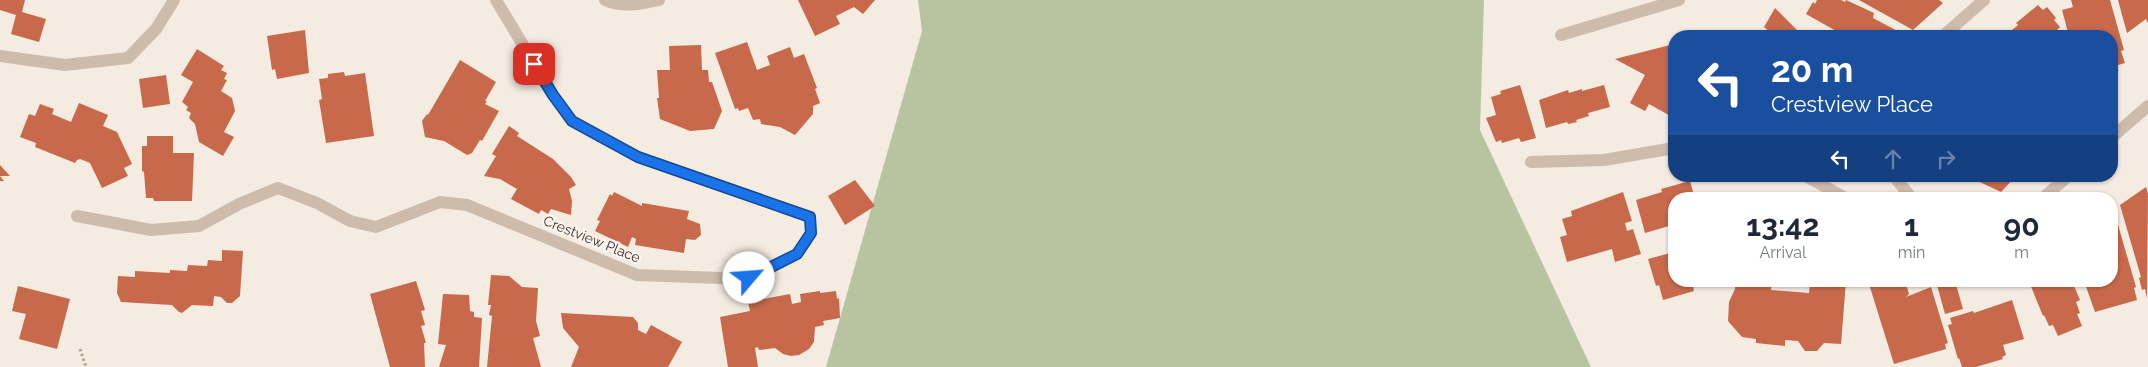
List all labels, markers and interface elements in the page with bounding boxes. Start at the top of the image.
pin [513,43,555,85]
text: 20 m [1771,49,1853,90]
icon: arrive [520,50,548,78]
icon: left [1688,50,1753,115]
text: Crestview Place [1771,91,1933,117]
icon: left [1826,145,1854,173]
icon: ahead [1879,145,1907,173]
icon: right [1932,145,1960,173]
text: 13:42 [1746,208,1819,243]
text: 1 [1904,208,1919,243]
text: 90 [2004,208,2040,243]
street label: Crestview Place [541,212,643,266]
text: Arrival [1759,243,1806,262]
text: min [1898,243,1925,262]
text: m [2014,243,2029,262]
position arrow [722,251,774,303]

